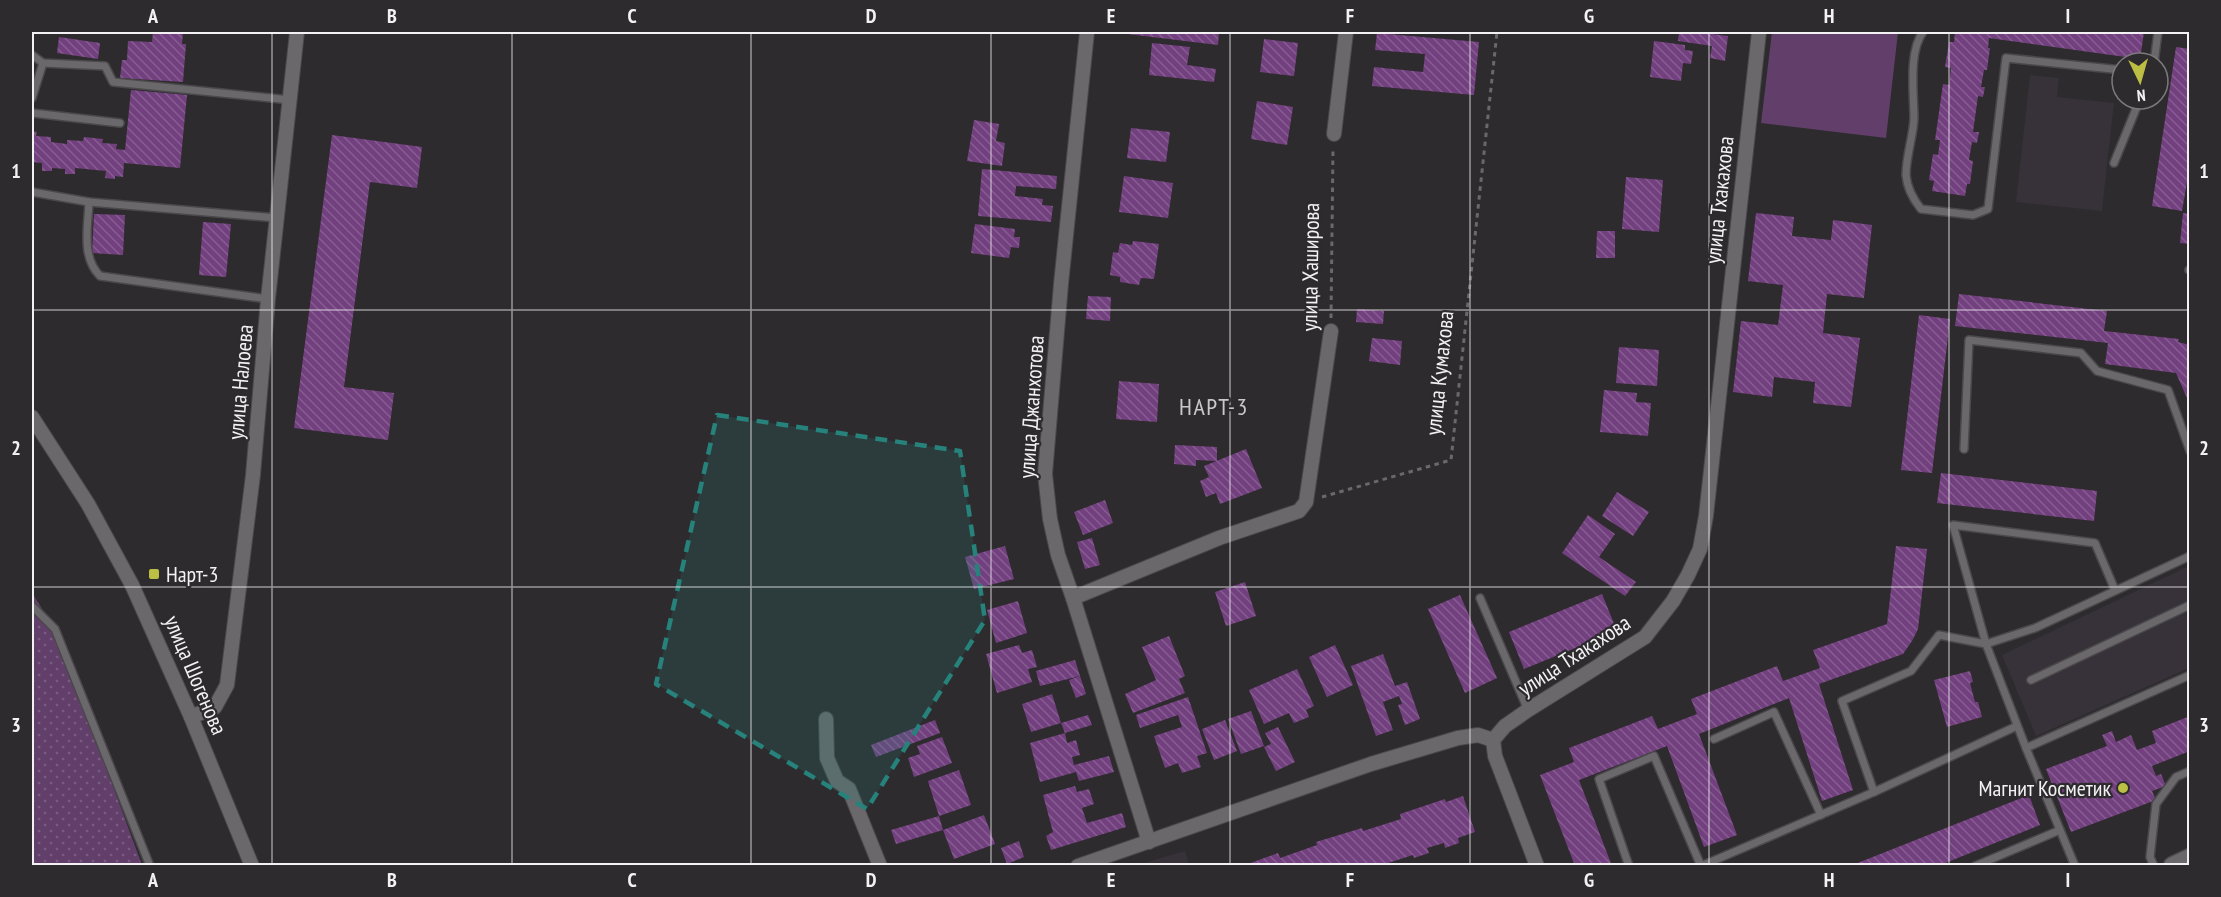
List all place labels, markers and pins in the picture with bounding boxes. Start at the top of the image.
place label: Нарт-3 [166,560,218,588]
marker: Нарт-3 [147,567,161,581]
place label: Магнит Косметик [1978,774,2111,802]
marker: Магнит Косметик [2116,781,2130,795]

